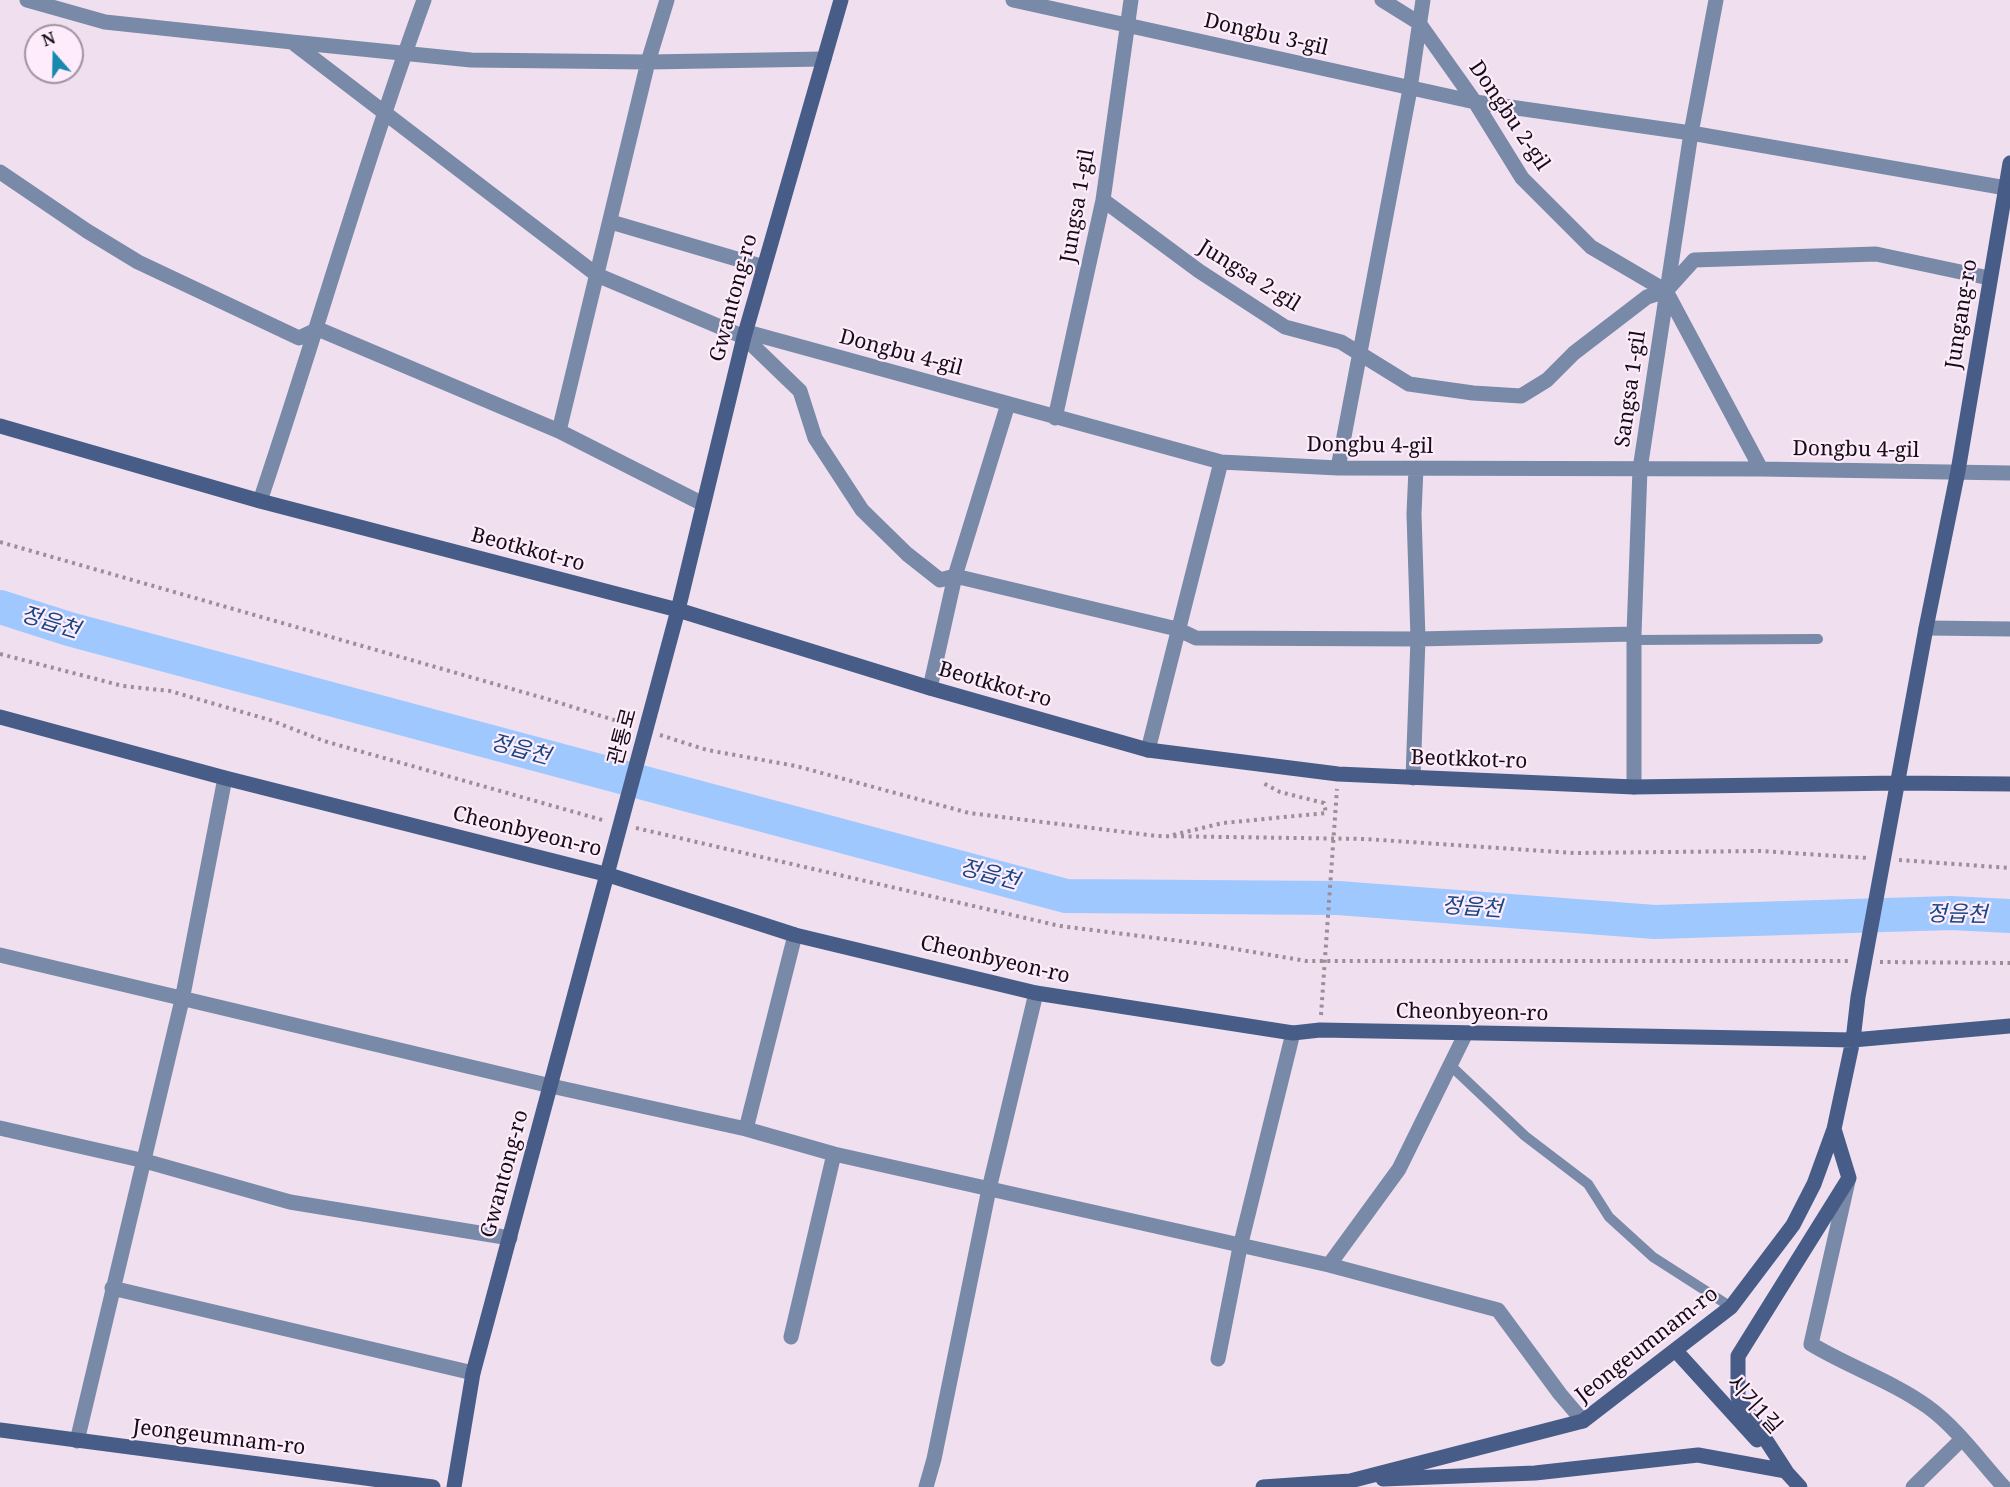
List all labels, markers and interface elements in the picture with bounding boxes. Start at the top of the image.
street label: Dongbu 3-gil [1201,8,1331,62]
north arrow [24,24,84,84]
text: N [39,26,58,51]
street label: Dongbu 2-gil [1463,56,1555,176]
street label: Jungsa 1-gil [1056,147,1100,265]
street label: Gwantong-ro [705,231,763,365]
street label: Jungsa 2-gil [1193,235,1305,317]
street label: Jungang-ro [1941,257,1983,371]
street label: Dongbu 4-gil [837,324,965,382]
street label: Sangsa 1-gil [1610,329,1652,449]
street label: Dongbu 4-gil [1306,432,1434,460]
street label: Dongbu 4-gil [1792,436,1920,464]
street label: Beotkkot-ro [468,523,588,577]
water label: 정읍천 [17,602,83,644]
street label: Beotkkot-ro [935,657,1055,713]
street label: 관통로 [603,706,643,768]
water label: 정읍천 [487,729,553,771]
street label: Beotkkot-ro [1410,745,1528,775]
street label: Cheonbyeon-ro [450,801,604,863]
water label: 정읍천 [956,854,1022,896]
water label: 정읍천 [1441,893,1503,923]
water label: 정읍천 [1926,901,1988,929]
street label: Cheonbyeon-ro [918,931,1072,989]
street label: Cheonbyeon-ro [1395,999,1549,1027]
street label: Gwantong-ro [476,1107,534,1241]
street label: Jeongeumnam-ro [1571,1282,1723,1408]
street label: 시기1길 [1721,1371,1787,1439]
street label: Jeongeumnam-ro [131,1415,307,1461]

